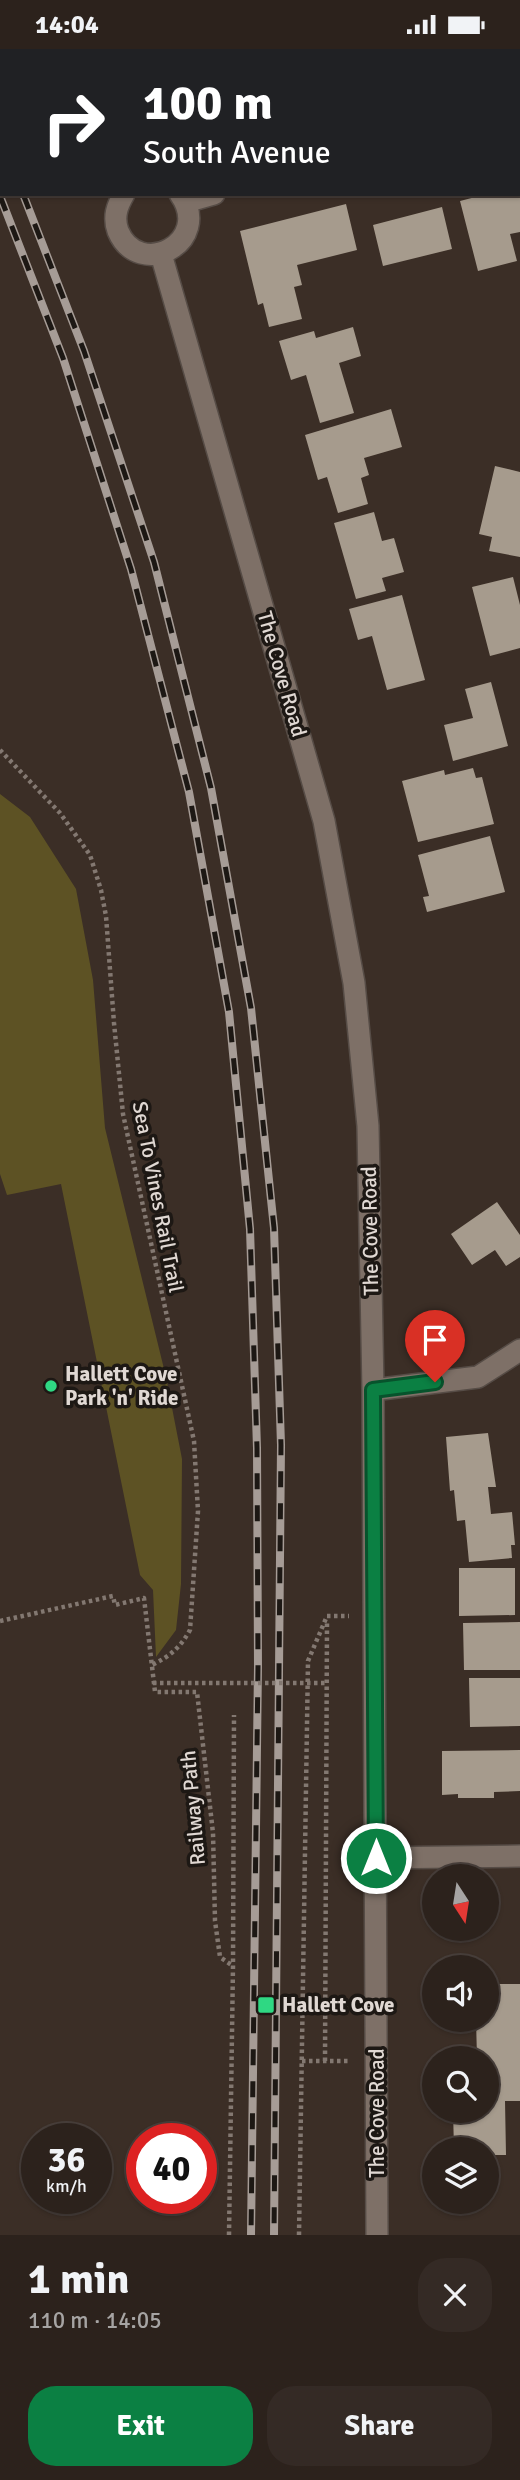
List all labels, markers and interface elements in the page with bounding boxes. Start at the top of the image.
text: 14:04 [35,9,99,41]
text: 100 m [143,73,273,133]
icon: right [28,77,119,168]
text: South Avenue [143,133,331,172]
street label: The Cove Road [252,608,312,740]
street label: Sea To Vines Rail Trail [127,1099,189,1295]
street label: The Cove Road [356,1166,384,1296]
pin [405,1310,465,1382]
icon: arrive [416,1321,454,1359]
place label: Hallett Cove Park 'n' Ride [65,1361,178,1411]
marker: Hallett Cove Park 'n' Ride [43,1378,59,1394]
street label: Railway Path [175,1749,211,1867]
position arrow [339,1821,413,1895]
north arrow [422,1864,499,1941]
map controls [422,1864,499,2214]
button: sound [422,1955,499,2032]
place label: Hallett Cove [282,1992,395,2018]
marker: Hallett Cove [256,1995,276,2015]
button: search [422,2046,499,2123]
street label: The Cove Road [364,2048,390,2178]
speed limit sign: 40 [126,2123,217,2214]
button: layers [422,2137,499,2214]
text: 36 [48,2138,85,2181]
text: km/h [46,2175,87,2197]
text: 1 min [28,2254,129,2305]
button: close [418,2258,492,2332]
text: 110 m · 14:05 [28,2306,162,2335]
button: Exit [28,2386,253,2466]
button: Share [267,2386,492,2466]

